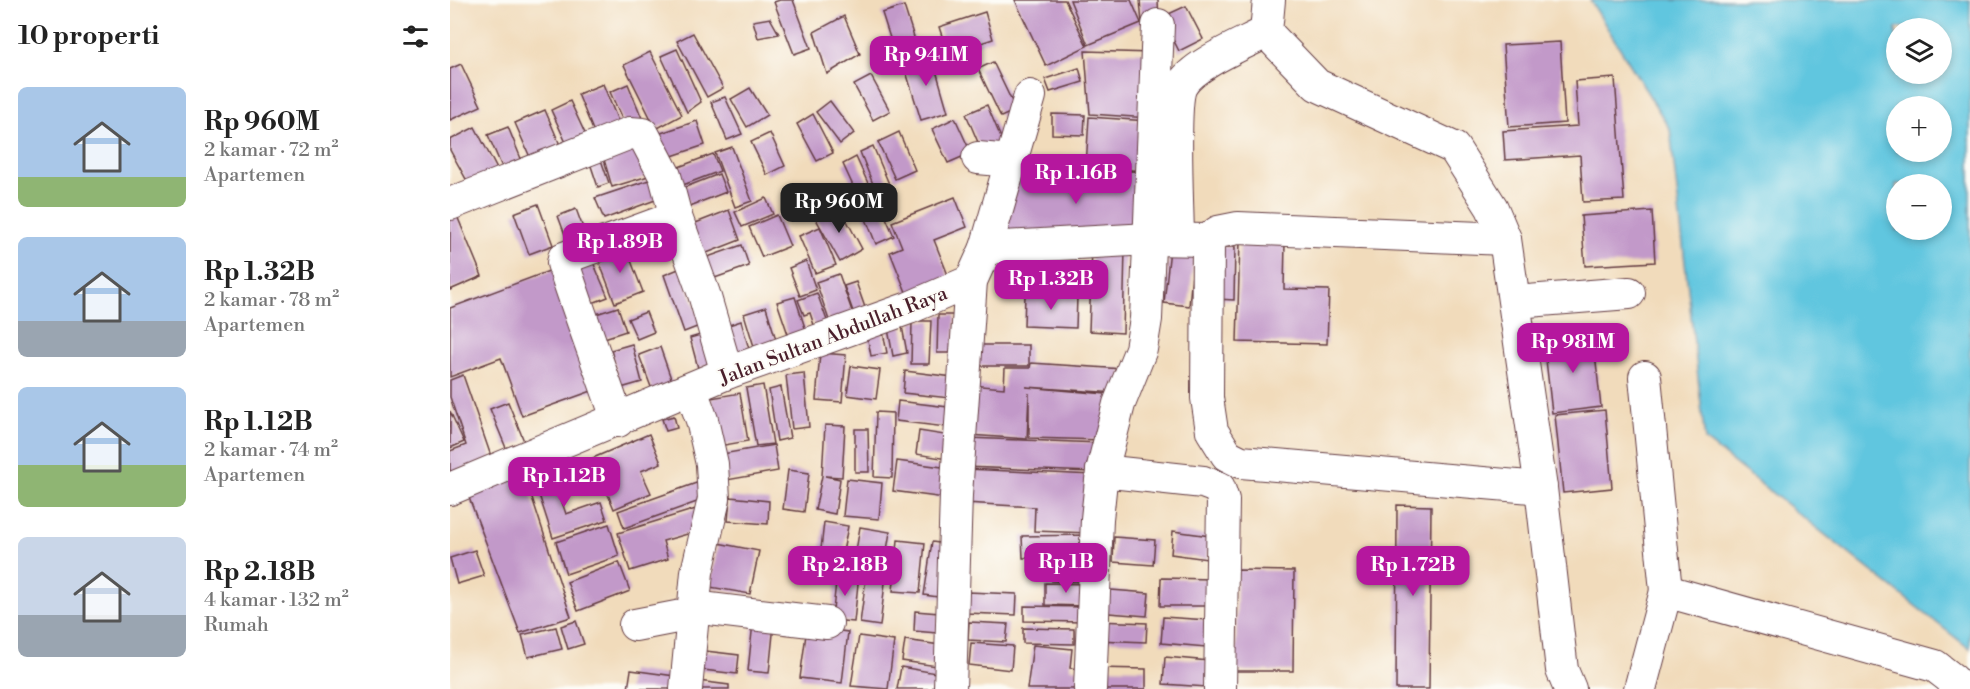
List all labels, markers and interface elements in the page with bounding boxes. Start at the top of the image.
map controls [1886,18,1952,240]
button: layers [1886,18,1952,84]
text: 10 properti [18,20,159,52]
icon: filters [399,20,432,53]
pin: Rp 941M [871,36,981,87]
text: Rp 941M [884,43,968,68]
button: + [1886,96,1952,162]
text: Rp 960M [204,106,320,138]
icon: home [66,111,138,183]
text: 2 kamar · 72 m² [204,138,338,163]
pin: Rp 1.16B [1014,154,1138,205]
text: Rp 1.16B [1035,161,1117,186]
text: Apartemen [204,163,305,188]
button: − [1886,174,1952,240]
pin: Rp 960M [784,183,894,234]
text: Rp 960M [795,190,883,215]
pin: Rp 1.89B [558,223,682,274]
text: Rp 1.89B [577,230,663,255]
text: Rp 1.32B [204,256,315,288]
pin: Rp 1.32B [989,260,1113,311]
icon: home [66,261,138,333]
text: Rp 1.32B [1008,267,1094,292]
street label: Jalan Sultan Abdullah Raya [715,281,952,392]
text: 2 kamar · 78 m² [204,288,339,313]
text: Apartemen [204,313,305,338]
pin: Rp 981M [1518,323,1628,374]
text: Rp 981M [1531,330,1615,355]
text: Rp 1.12B [204,406,313,438]
icon: home [66,411,138,483]
text: 2 kamar · 74 m² [204,438,338,463]
pin: Rp 1.12B [502,457,626,508]
text: Apartemen [204,463,305,488]
text: Rp 1.12B [522,464,606,489]
pin: Rp 1B [1024,543,1108,594]
pin: Rp 2.18B [783,546,907,597]
pin: Rp 1.72B [1351,546,1475,597]
text: Rp 1B [1038,550,1094,575]
text: Rp 2.18B [802,553,888,578]
text: Rp 1.72B [1371,553,1455,578]
text: Rp 2.18B [204,556,316,588]
icon: home [66,561,138,633]
text: 4 kamar · 132 m² [204,588,349,613]
text: Rumah [204,613,269,638]

